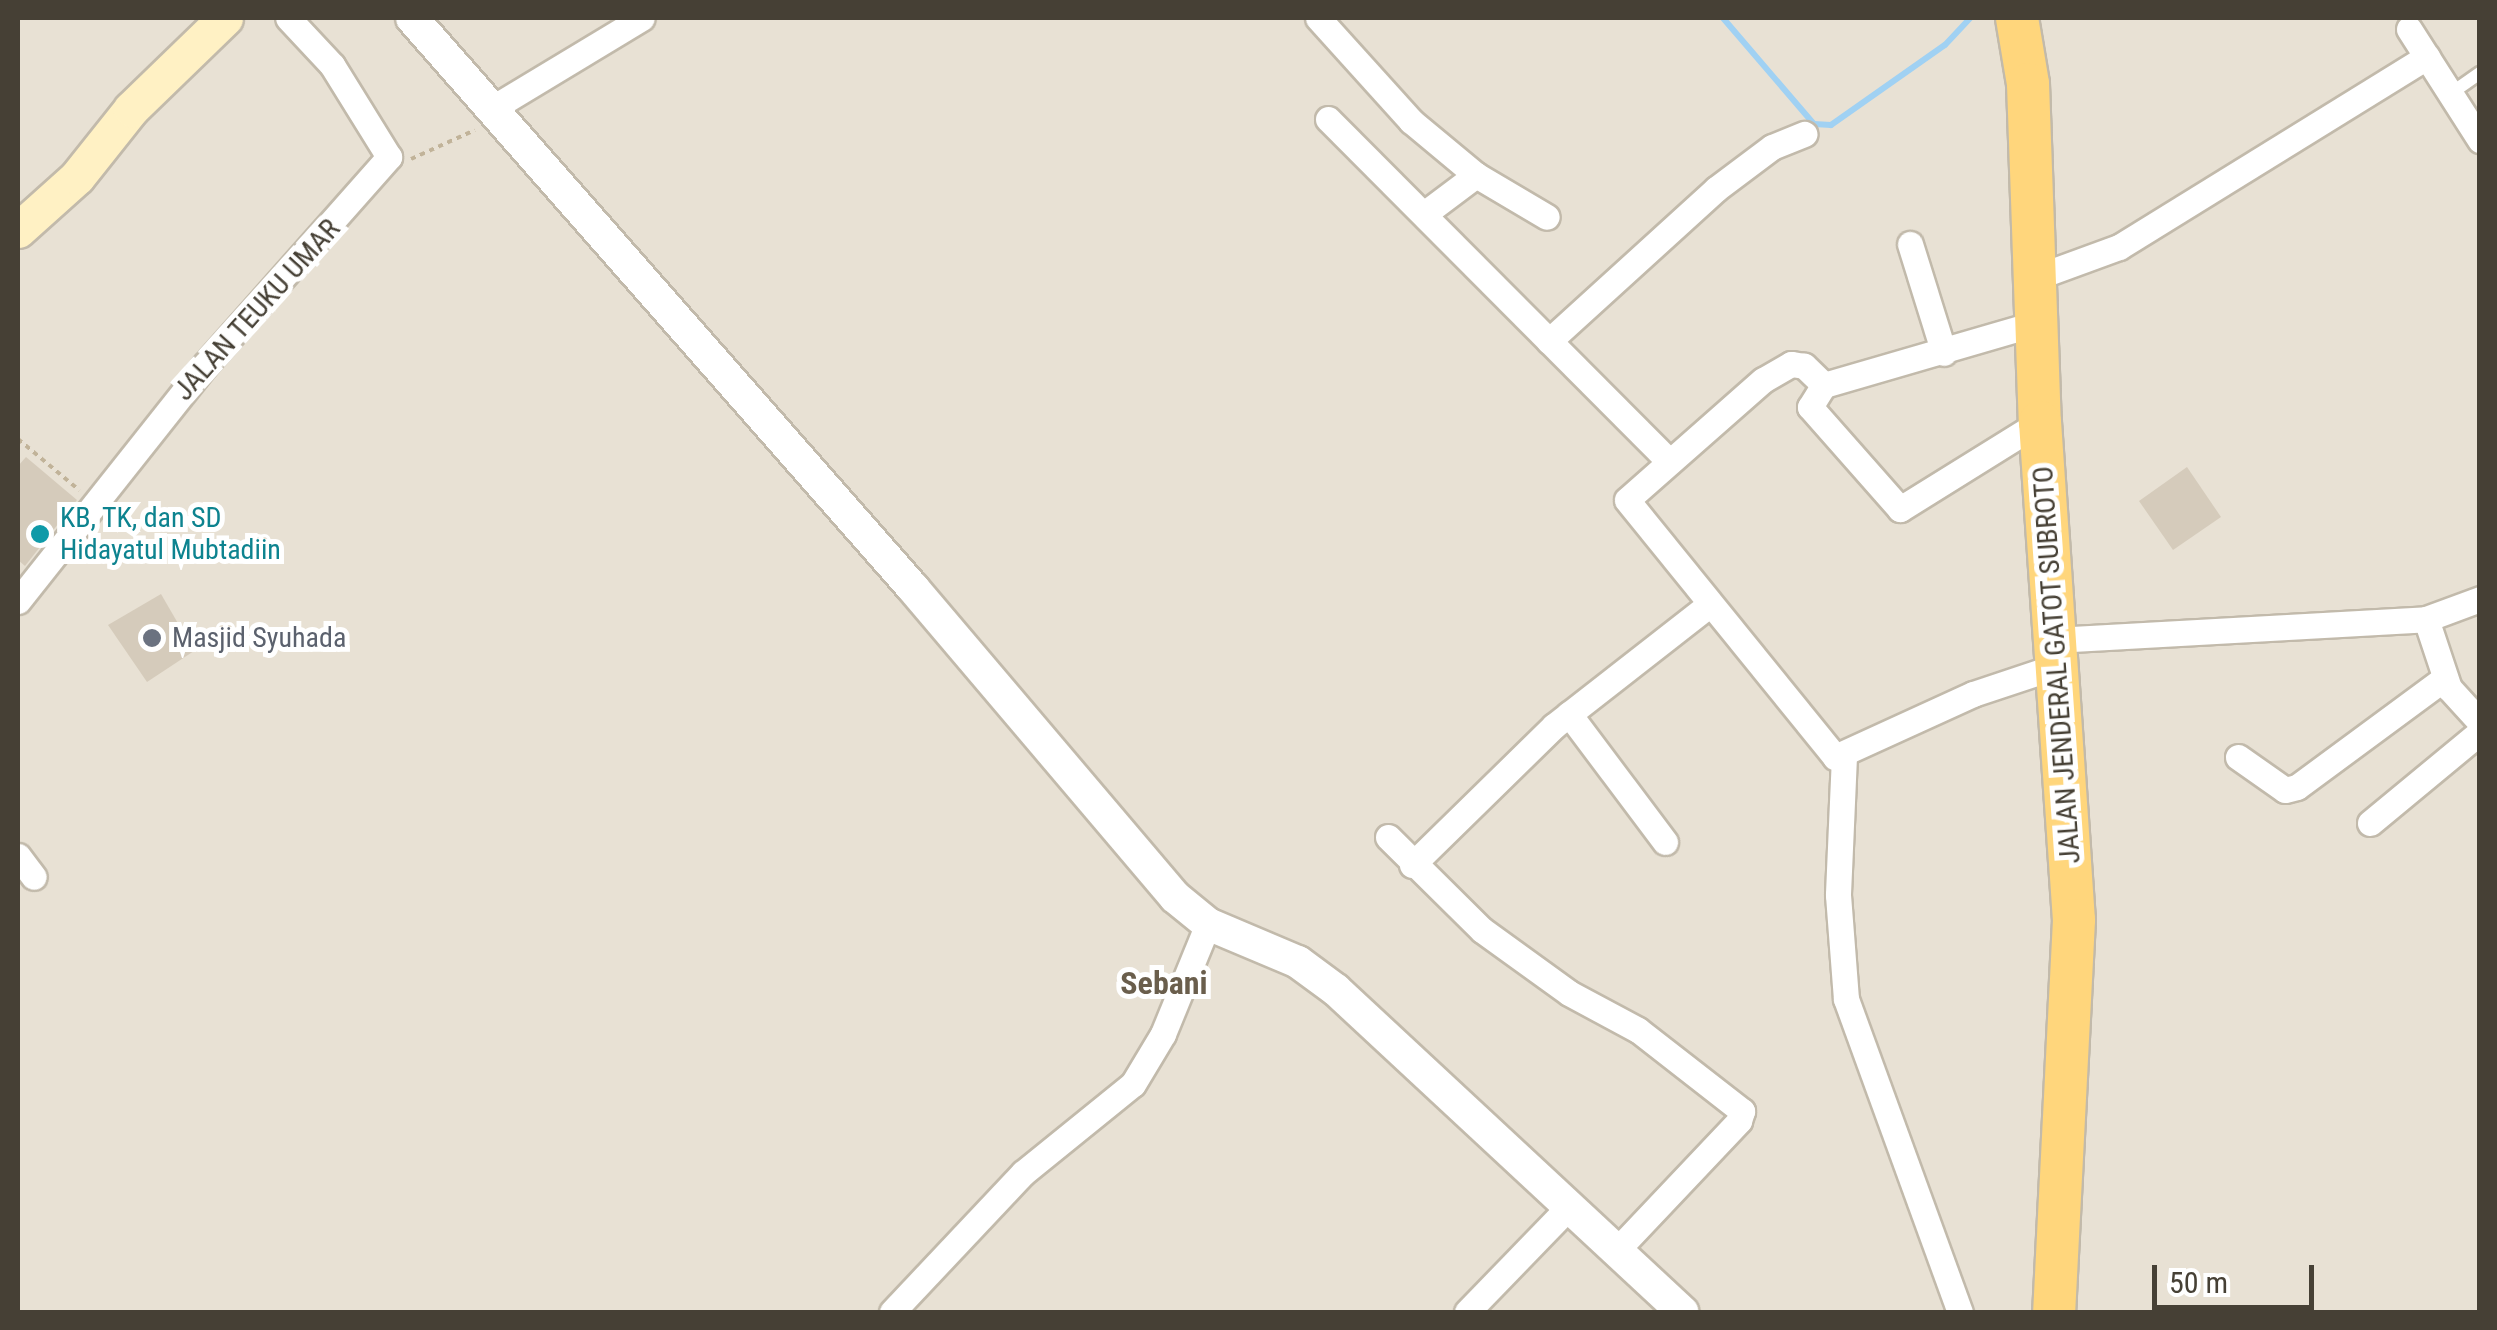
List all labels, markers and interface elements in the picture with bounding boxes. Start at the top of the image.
street label: JALAN TEUKU UMAR [167,212,347,408]
street label: JALAN JENDERAL GATOT SUBROTO [2026,465,2088,865]
place label: KB, TK, dan SD Hidayatul Mubtadiin [60,501,281,567]
marker: KB, TK, dan SD Hidayatul Mubtadiin [29,523,51,545]
place label: Masjid Syuhada [172,621,346,655]
marker: Masjid Syuhada [141,627,163,649]
district label: Sebani [1120,964,1208,1002]
scale bar [2157,1245,2320,1307]
text: 50 m [2169,1265,2228,1300]

